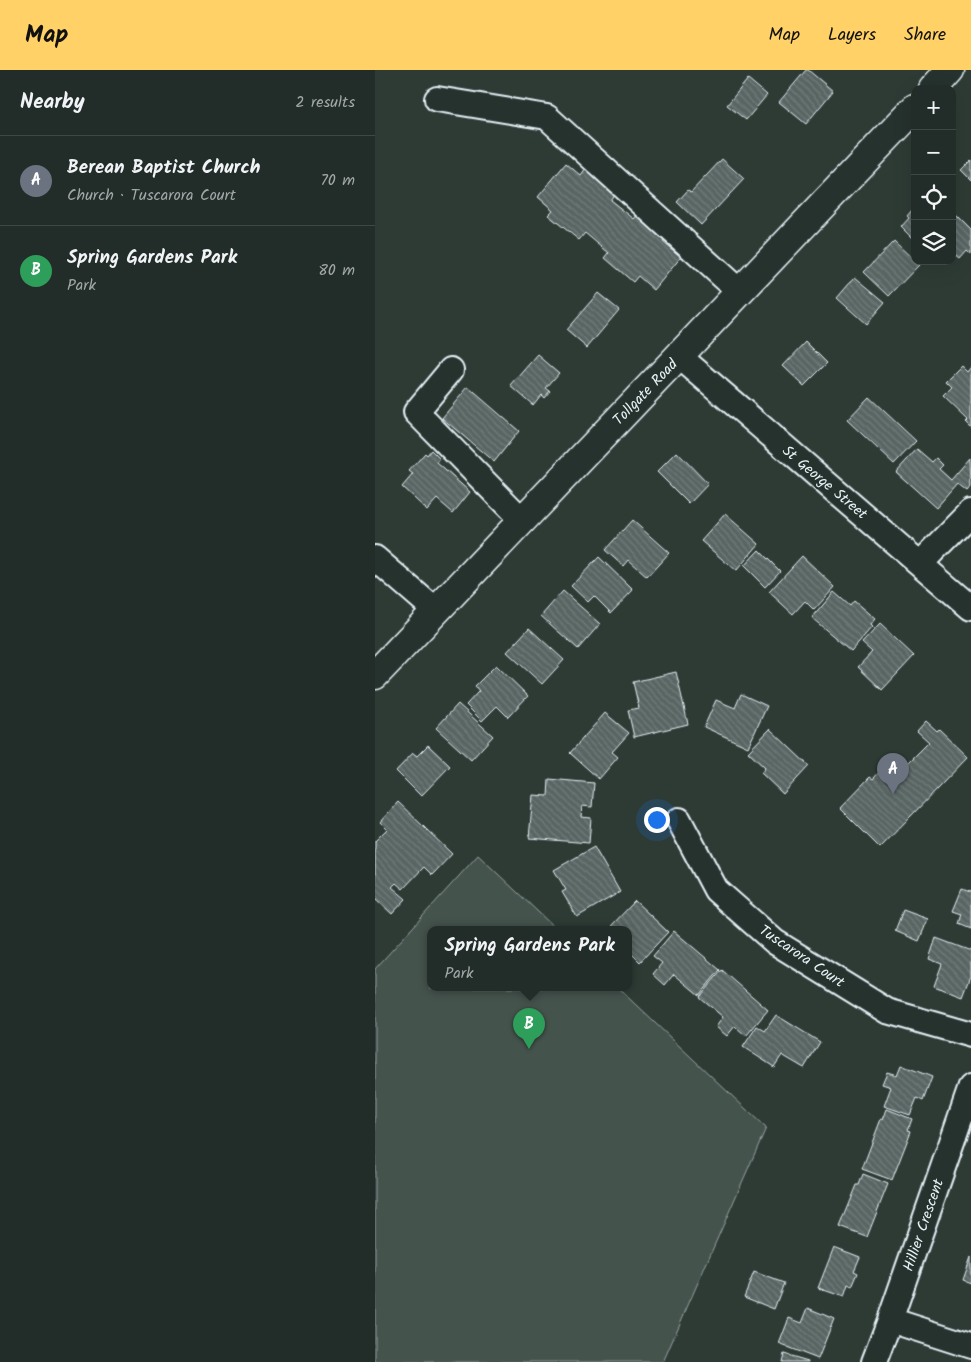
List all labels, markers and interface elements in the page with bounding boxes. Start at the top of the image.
text: Map [25,16,68,55]
text: Map [769,21,800,50]
text: Layers [828,21,876,50]
text: Share [904,21,946,50]
map controls [911,85,956,265]
button: + [911,85,956,130]
text: Nearby [20,86,85,119]
text: 2 results [295,90,355,115]
button: − [911,130,956,175]
text: Berean Baptist Church [67,153,260,183]
text: A [31,168,41,193]
text: 70 m [320,168,355,193]
button: locate [911,175,956,220]
text: Church · Tuscarora Court [67,183,236,208]
button: layers [911,220,956,265]
text: Spring Gardens Park [67,243,237,273]
text: B [31,258,41,283]
text: 80 m [318,258,355,283]
text: Park [67,273,96,298]
street label: Tollgate Road [608,353,684,432]
street label: St George Street [776,440,873,526]
pin: A [877,753,909,794]
your location [644,807,670,833]
street label: Tuscarora Court [754,919,849,995]
popup [427,926,632,991]
text: Spring Gardens Park [444,931,615,961]
text: Park [444,961,473,986]
pin: B [513,1008,545,1049]
street label: Hillier Crescent [897,1176,951,1275]

